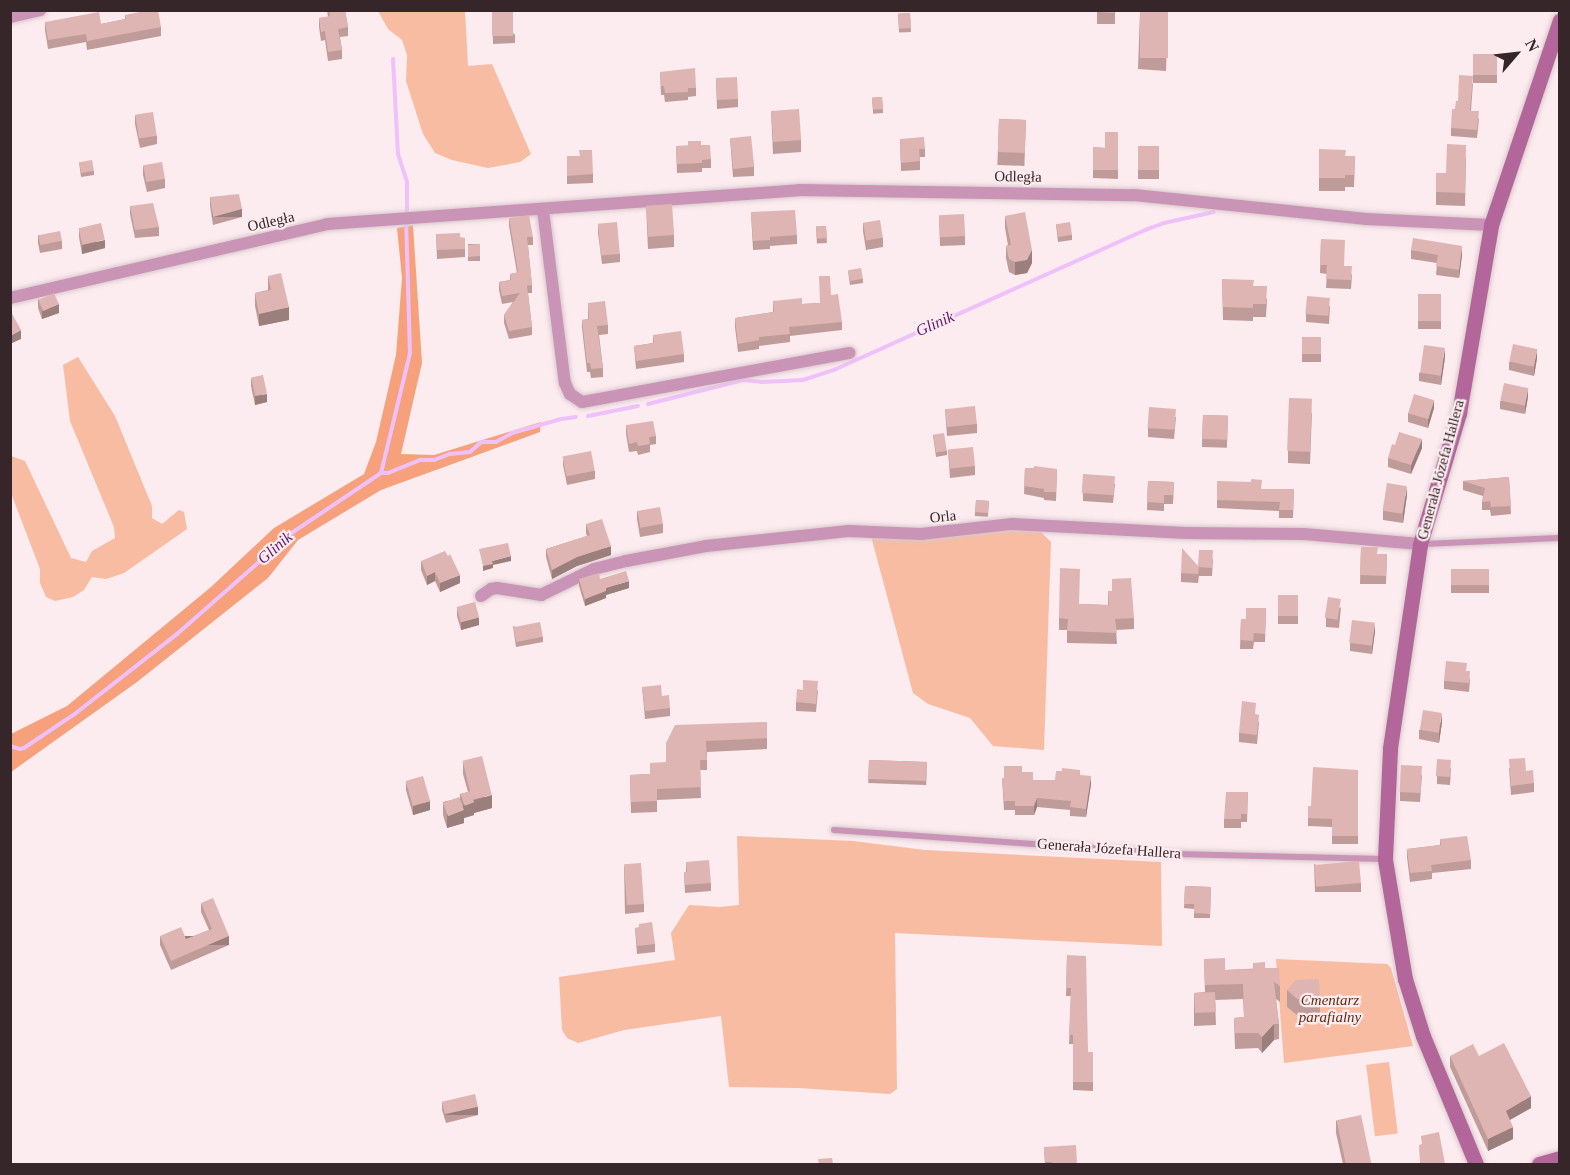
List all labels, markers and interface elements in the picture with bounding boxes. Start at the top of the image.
north arrow [1486,24,1546,84]
text: N [1522,36,1543,54]
street label: Odległa [994,168,1042,186]
street label: Odległa [246,208,296,236]
water label: Glinik [913,307,957,341]
street label: Generała Józefa Hallera [1414,398,1468,542]
street label: Orla [929,507,957,527]
water label: Glinik [254,528,296,568]
street label: Generała Józefa Hallera [1037,835,1181,863]
park label: Cmentarz parafialny [1299,991,1361,1026]

